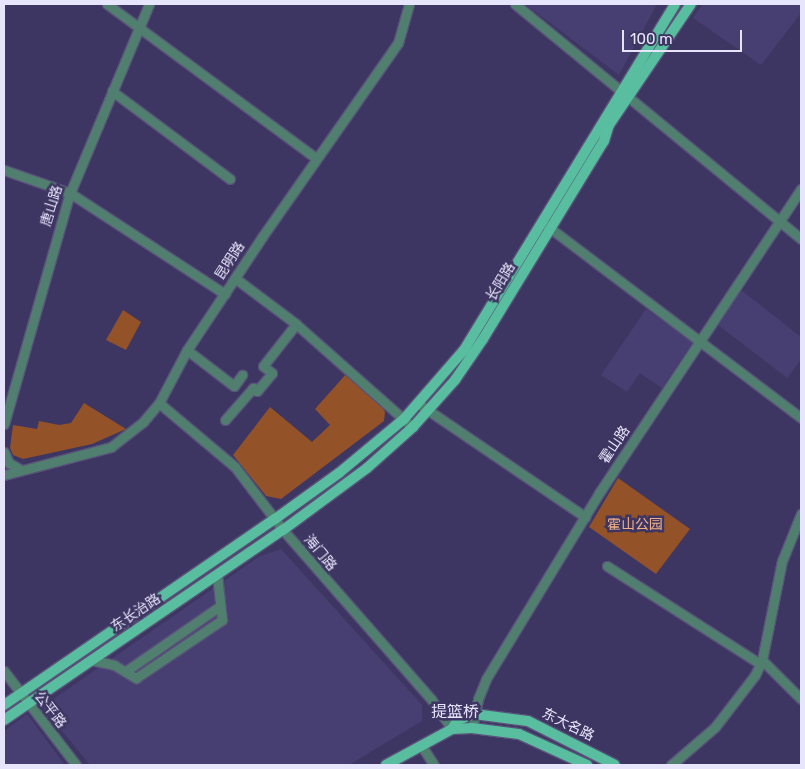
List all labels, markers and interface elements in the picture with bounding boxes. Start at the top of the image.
scale bar [625,20,745,52]
text: 100 m [630,30,672,48]
street label: 唐山路 [38,183,66,229]
street label: 昆明路 [212,239,248,283]
street label: 长阳路 [483,260,519,304]
street label: 霍山路 [596,423,634,467]
park label: 霍山公园 [607,517,663,533]
street label: 海门路 [300,532,340,574]
street label: 东长治路 [108,590,164,636]
street label: 公平路 [30,688,70,732]
district label: 提篮桥 [431,702,479,722]
street label: 东大名路 [539,705,597,745]

